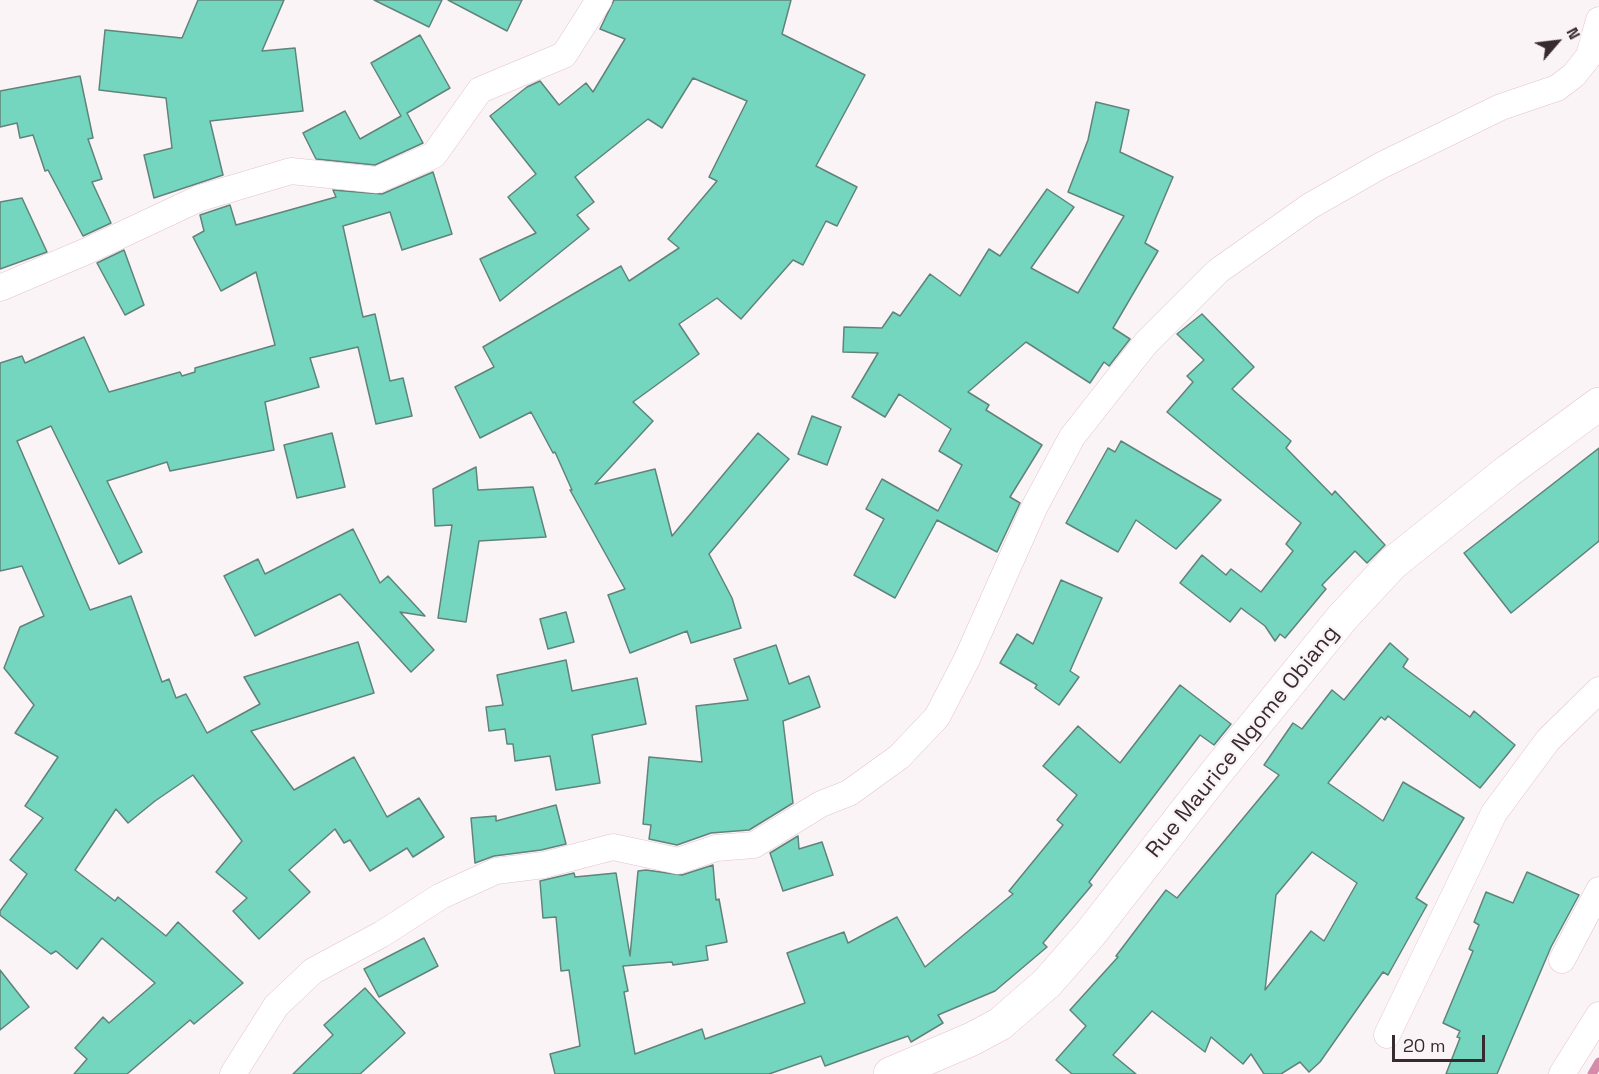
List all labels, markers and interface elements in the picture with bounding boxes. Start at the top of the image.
north arrow [1527,12,1587,72]
text: N [1562,24,1585,43]
street label: Rue Maurice Ngome Obiang [1141,621,1345,863]
scale bar [1395,1023,1488,1061]
text: 20 m [1403,1034,1446,1057]

